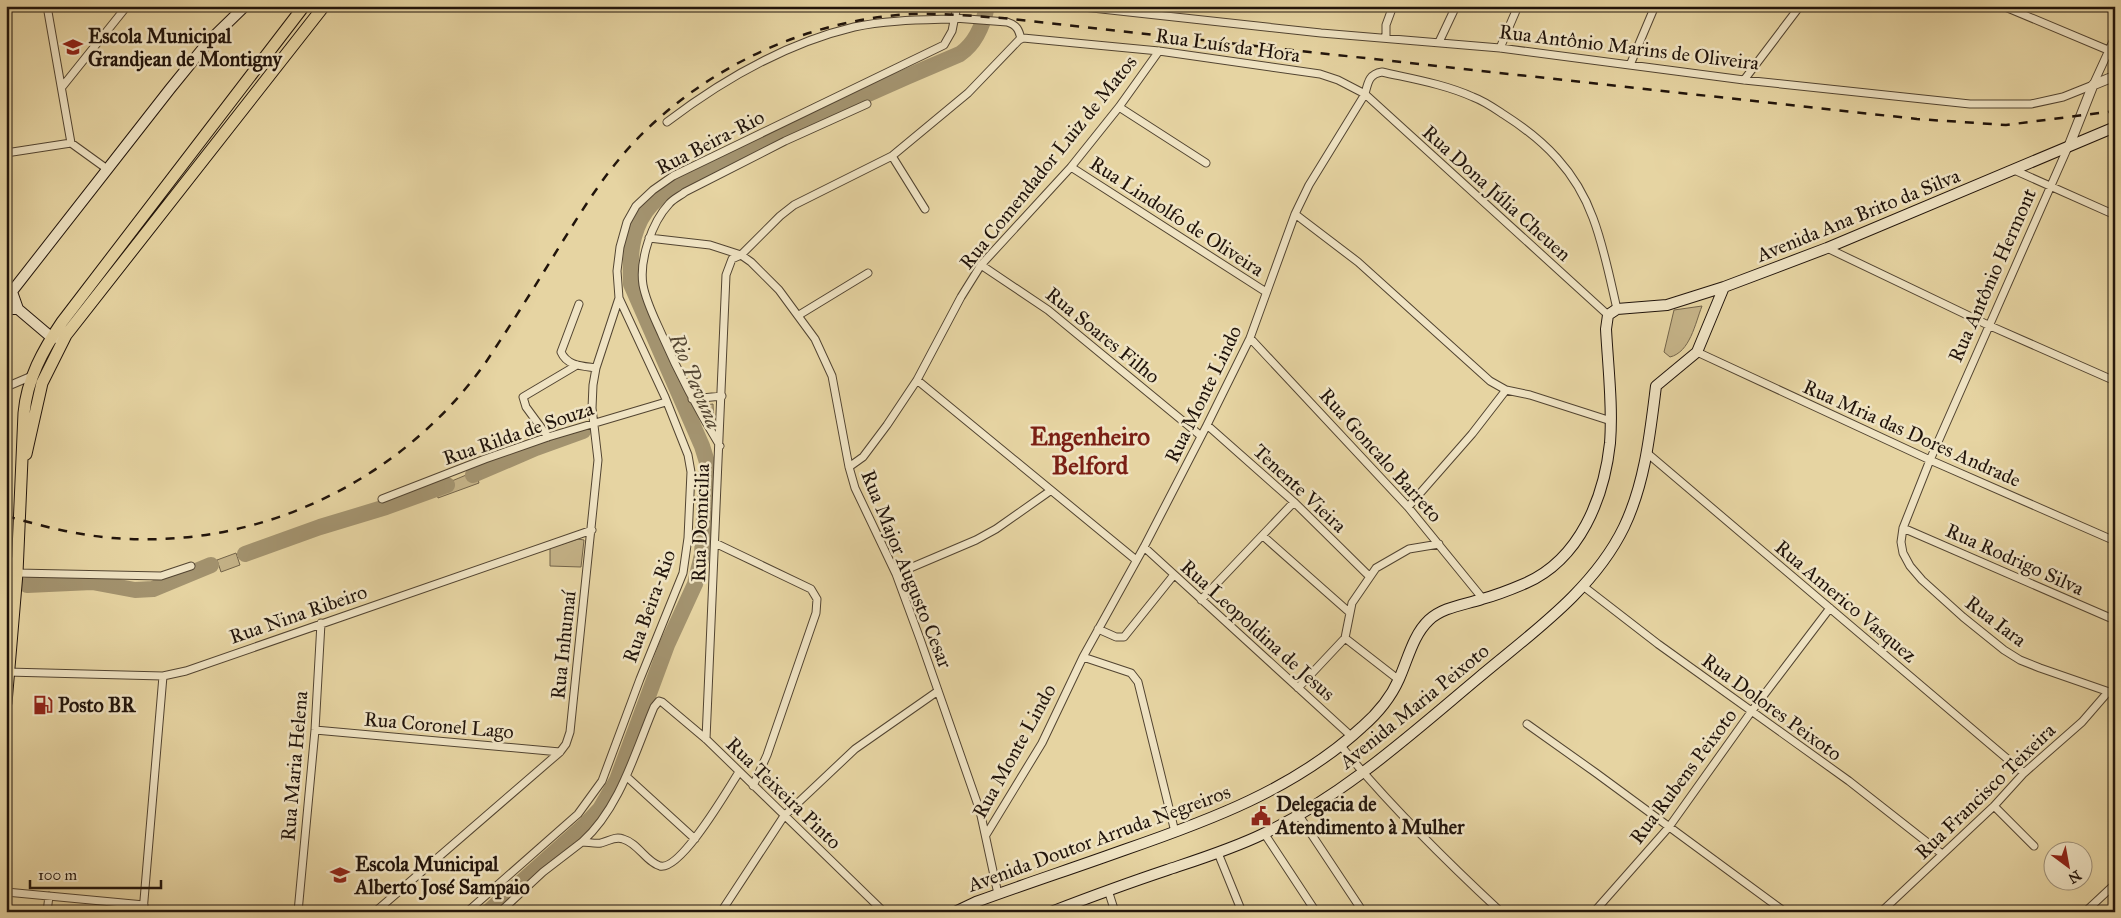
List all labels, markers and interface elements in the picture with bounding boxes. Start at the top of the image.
street label: Rua Antônio Marins de Oliveira [1498,19,1761,75]
street label: Rua Luís da Hora [1154,23,1302,67]
place label: Escola Municipal Grandjean de Montigny [88,24,284,72]
school or university icon: Escola Municipal Grandjean de Montigny [62,36,84,58]
street label: Rua Comendador Luiz de Matos [954,50,1142,274]
street label: Rua Beira-Rio [652,104,768,180]
street label: Rua Dona Júlia Cheuen [1417,120,1576,267]
street label: Rua Lindolfo de Oliveira [1085,151,1269,282]
street label: Avenida Ana Brito da Silva [1752,163,1964,267]
street label: Rua Antônio Hermont [1943,185,2041,365]
street label: Rua Soares Filho [1041,282,1165,388]
street label: Rua Monte Lindo [1159,321,1247,467]
water label: Rio Pavuna [663,328,727,433]
street label: Rua Mria das Dores Andrade [1799,374,2025,492]
street label: Rua Goncalo Barreto [1315,383,1447,527]
street label: Rua Rilda de Souza [439,396,597,470]
district label: Engenheiro Belford [1030,421,1150,481]
street label: Tenente Vieira [1248,439,1352,538]
street label: Rua Domicilia [686,463,714,583]
street label: Rua Major Augusto Cesar [855,466,958,672]
street label: Rua Rodrigo Silva [1942,518,2088,601]
street label: Rua Americo Vasquez [1770,535,1922,668]
street label: Rua Beira-Rio [618,546,680,666]
street label: Rua Leopoldina de Jesus [1175,554,1340,706]
street label: Rua Nina Ribeiro [226,579,370,649]
street label: Rua Inhumaí [545,588,581,701]
street label: Rua Iara [1961,590,2032,652]
street label: Avenida Maria Peixoto [1334,638,1494,774]
street label: Rua Dolores Peixoto [1697,648,1847,766]
street label: Rua Monte Lindo [967,680,1061,822]
street label: Rua Maria Helena [275,689,313,842]
place label: Posto BR [58,693,136,717]
fuel station icon: Posto BR [32,694,54,716]
street label: Rua Rubens Peixoto [1624,704,1742,848]
street label: Rua Coronel Lago [363,706,515,745]
street label: Rua Francisco Teixeira [1910,718,2060,864]
street label: Rua Teixeira Pinto [721,732,847,854]
street label: Avenida Doutor Arruda Negreiros [964,779,1234,898]
place label: Delegacia de Atendimento à Mulher [1274,792,1465,839]
public building icon: Delegacia de Atendimento à Mulher [1250,805,1272,827]
north arrow [2044,840,2094,890]
place label: Escola Municipal Alberto José Sampaio [353,852,530,901]
scale bar [30,858,161,890]
school or university icon: Escola Municipal Alberto José Sampaio [329,864,351,886]
text: 100 m [38,866,78,884]
text: N [2065,866,2084,887]

